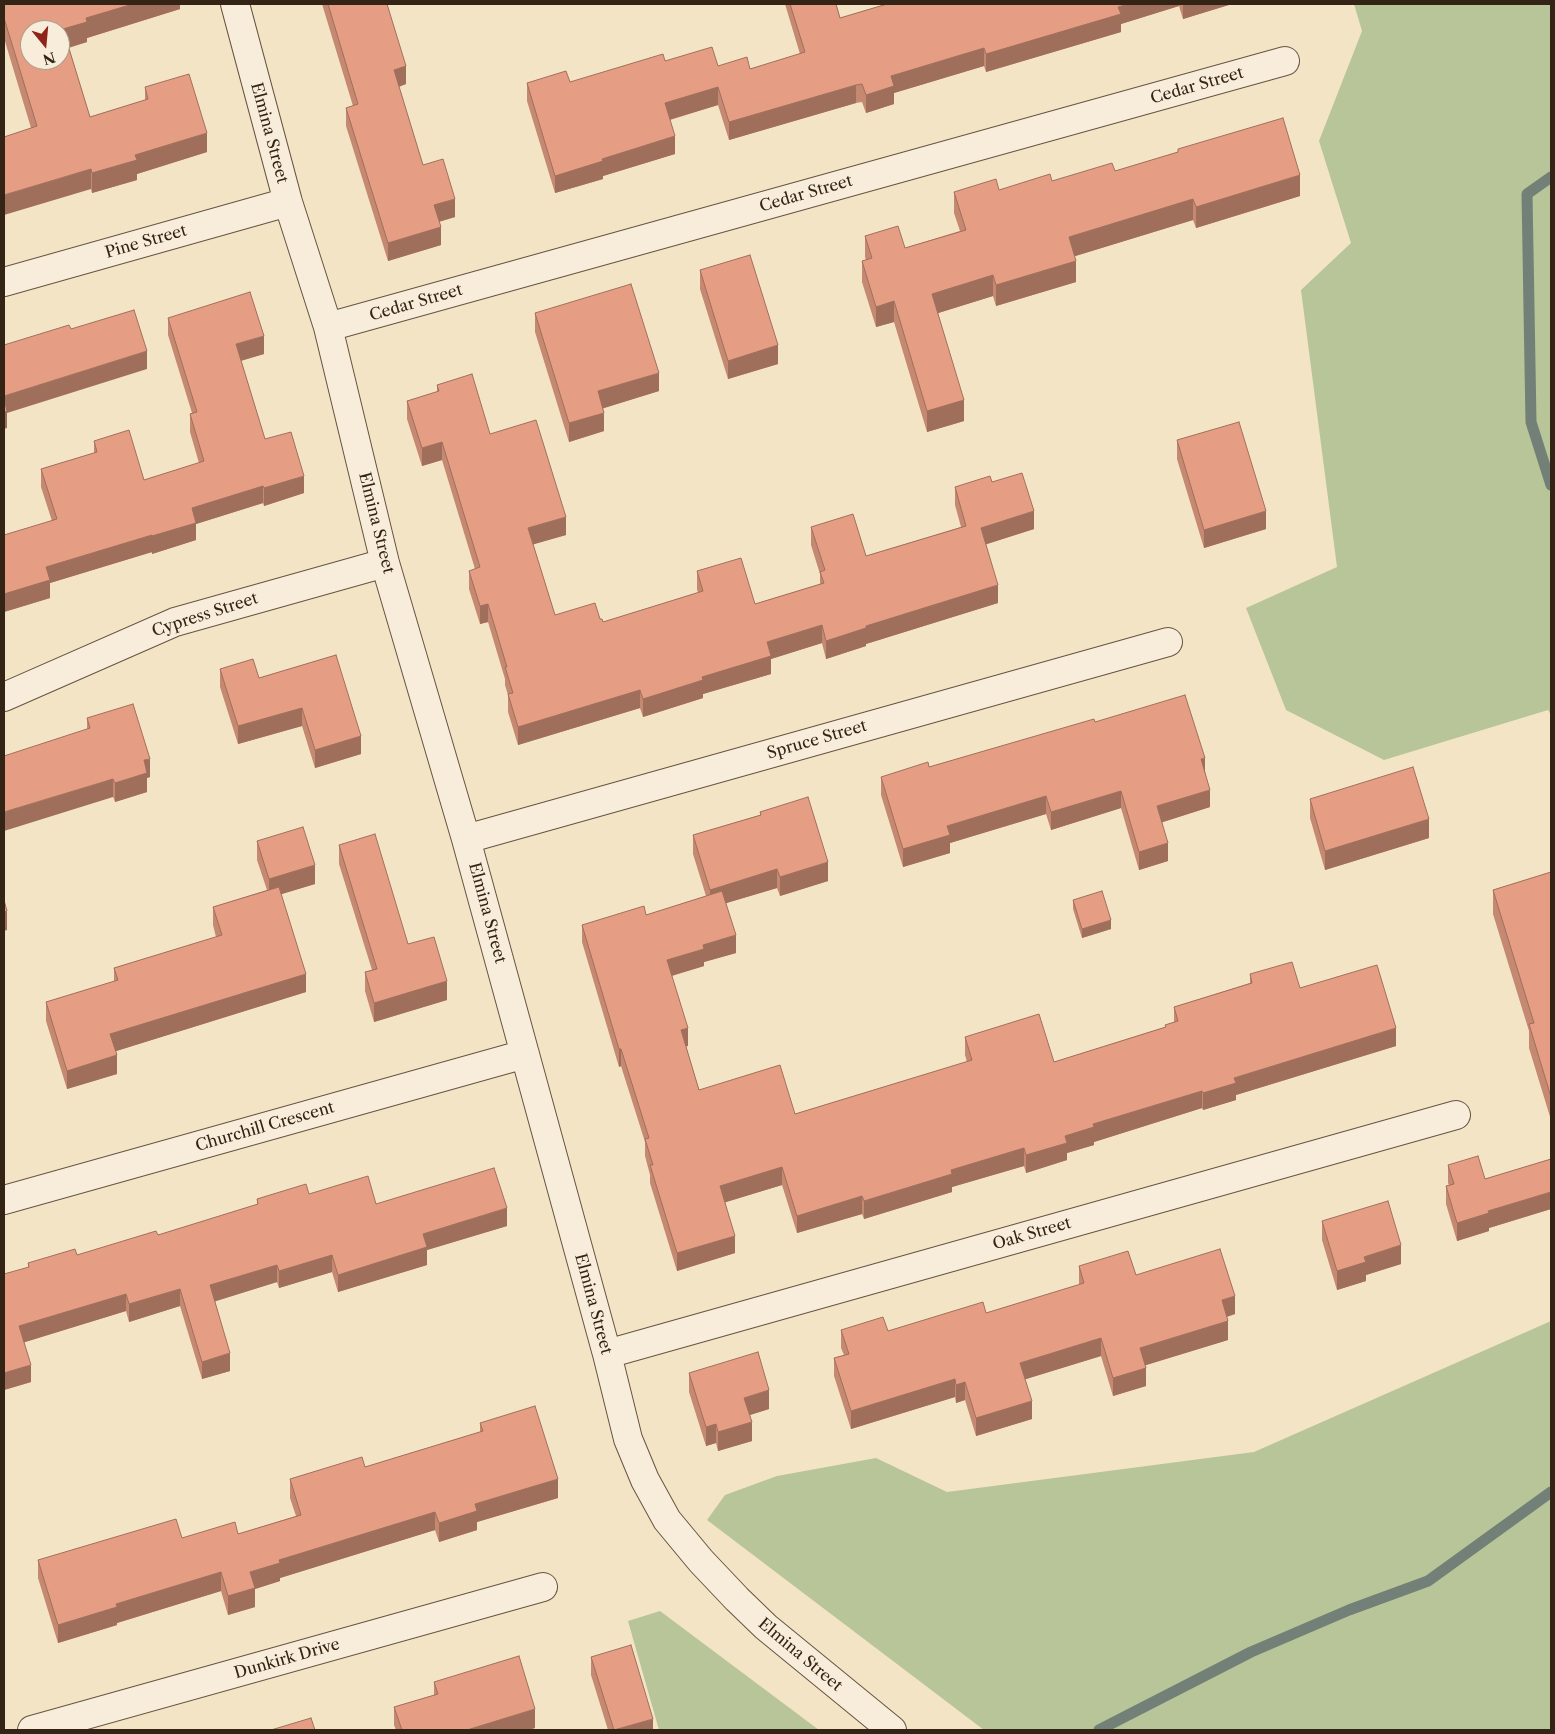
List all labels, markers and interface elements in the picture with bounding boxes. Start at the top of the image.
north arrow [20,20,70,70]
text: N [41,48,58,69]
street label: Cedar Street [1148,64,1246,108]
street label: Elmina Street [246,80,292,186]
street label: Cedar Street [757,172,855,216]
street label: Pine Street [103,221,189,263]
street label: Cedar Street [367,281,465,325]
street label: Elmina Street [354,470,398,576]
street label: Cypress Street [150,589,260,641]
street label: Spruce Street [765,717,869,763]
street label: Elmina Street [464,860,510,966]
street label: Churchill Crescent [193,1098,337,1156]
street label: Oak Street [991,1214,1073,1254]
street label: Elmina Street [570,1251,616,1357]
street label: Elmina Street [754,1614,846,1696]
street label: Dunkirk Drive [232,1635,342,1683]

